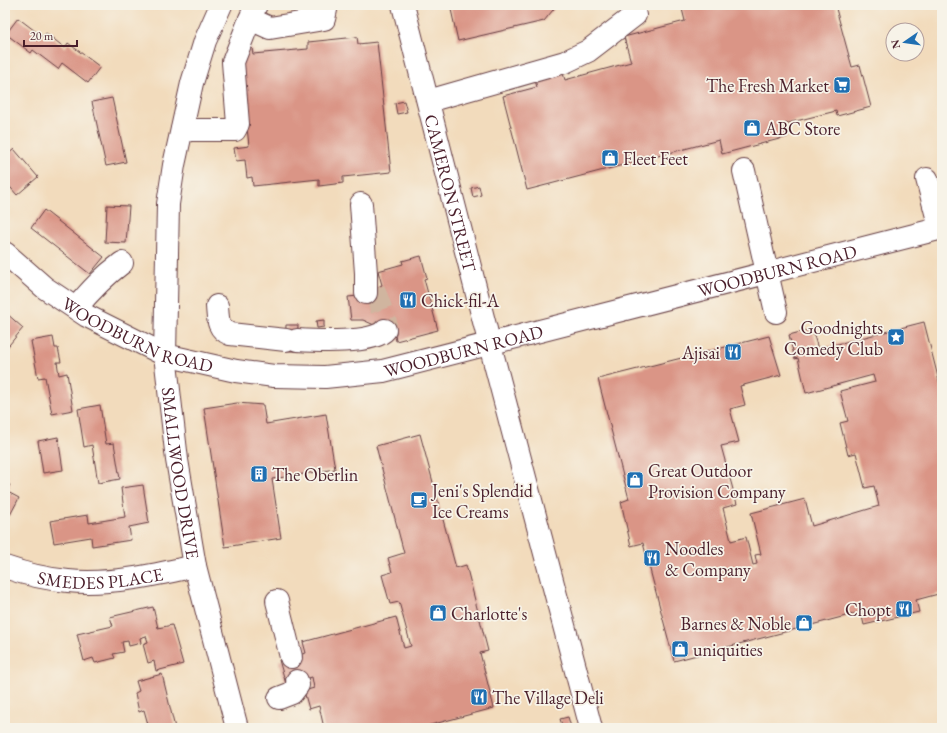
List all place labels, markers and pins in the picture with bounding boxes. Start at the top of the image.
place label: The Fresh Market [706,74,829,97]
supermarket icon: The Fresh Market [832,75,852,95]
place label: ABC Store [764,117,840,140]
shop icon: ABC Store [742,118,762,138]
place label: Fleet Feet [623,147,688,170]
shop icon: Fleet Feet [600,148,620,168]
place label: Chick-fil-A [421,289,500,312]
restaurant icon: Chick-fil-A [398,290,418,310]
place label: Goodnights Comedy Club [784,316,883,360]
place icon: Goodnights Comedy Club [886,327,906,347]
place label: Ajisai [681,341,721,364]
restaurant icon: Ajisai [723,342,743,362]
place label: Great Outdoor Provision Company [648,459,786,503]
place label: The Oberlin [272,463,359,486]
building icon: The Oberlin [249,464,269,484]
shop icon: Great Outdoor Provision Company [625,470,645,490]
place label: Jeni's Splendid Ice Creams [430,479,534,523]
cafe icon: Jeni's Splendid Ice Creams [409,490,429,510]
place label: Noodles & Company [665,537,751,581]
restaurant icon: Noodles & Company [642,548,662,568]
place label: Chopt [845,598,891,621]
restaurant icon: Chopt [894,599,914,619]
place label: Charlotte's [451,602,527,625]
shop icon: Charlotte's [428,603,448,623]
place label: Barnes & Noble [681,612,791,635]
shop icon: Barnes & Noble [794,613,814,633]
place label: uniquities [693,638,763,661]
shop icon: uniquities [670,639,690,659]
place label: The Village Deli [492,686,604,709]
restaurant icon: The Village Deli [469,687,489,707]

